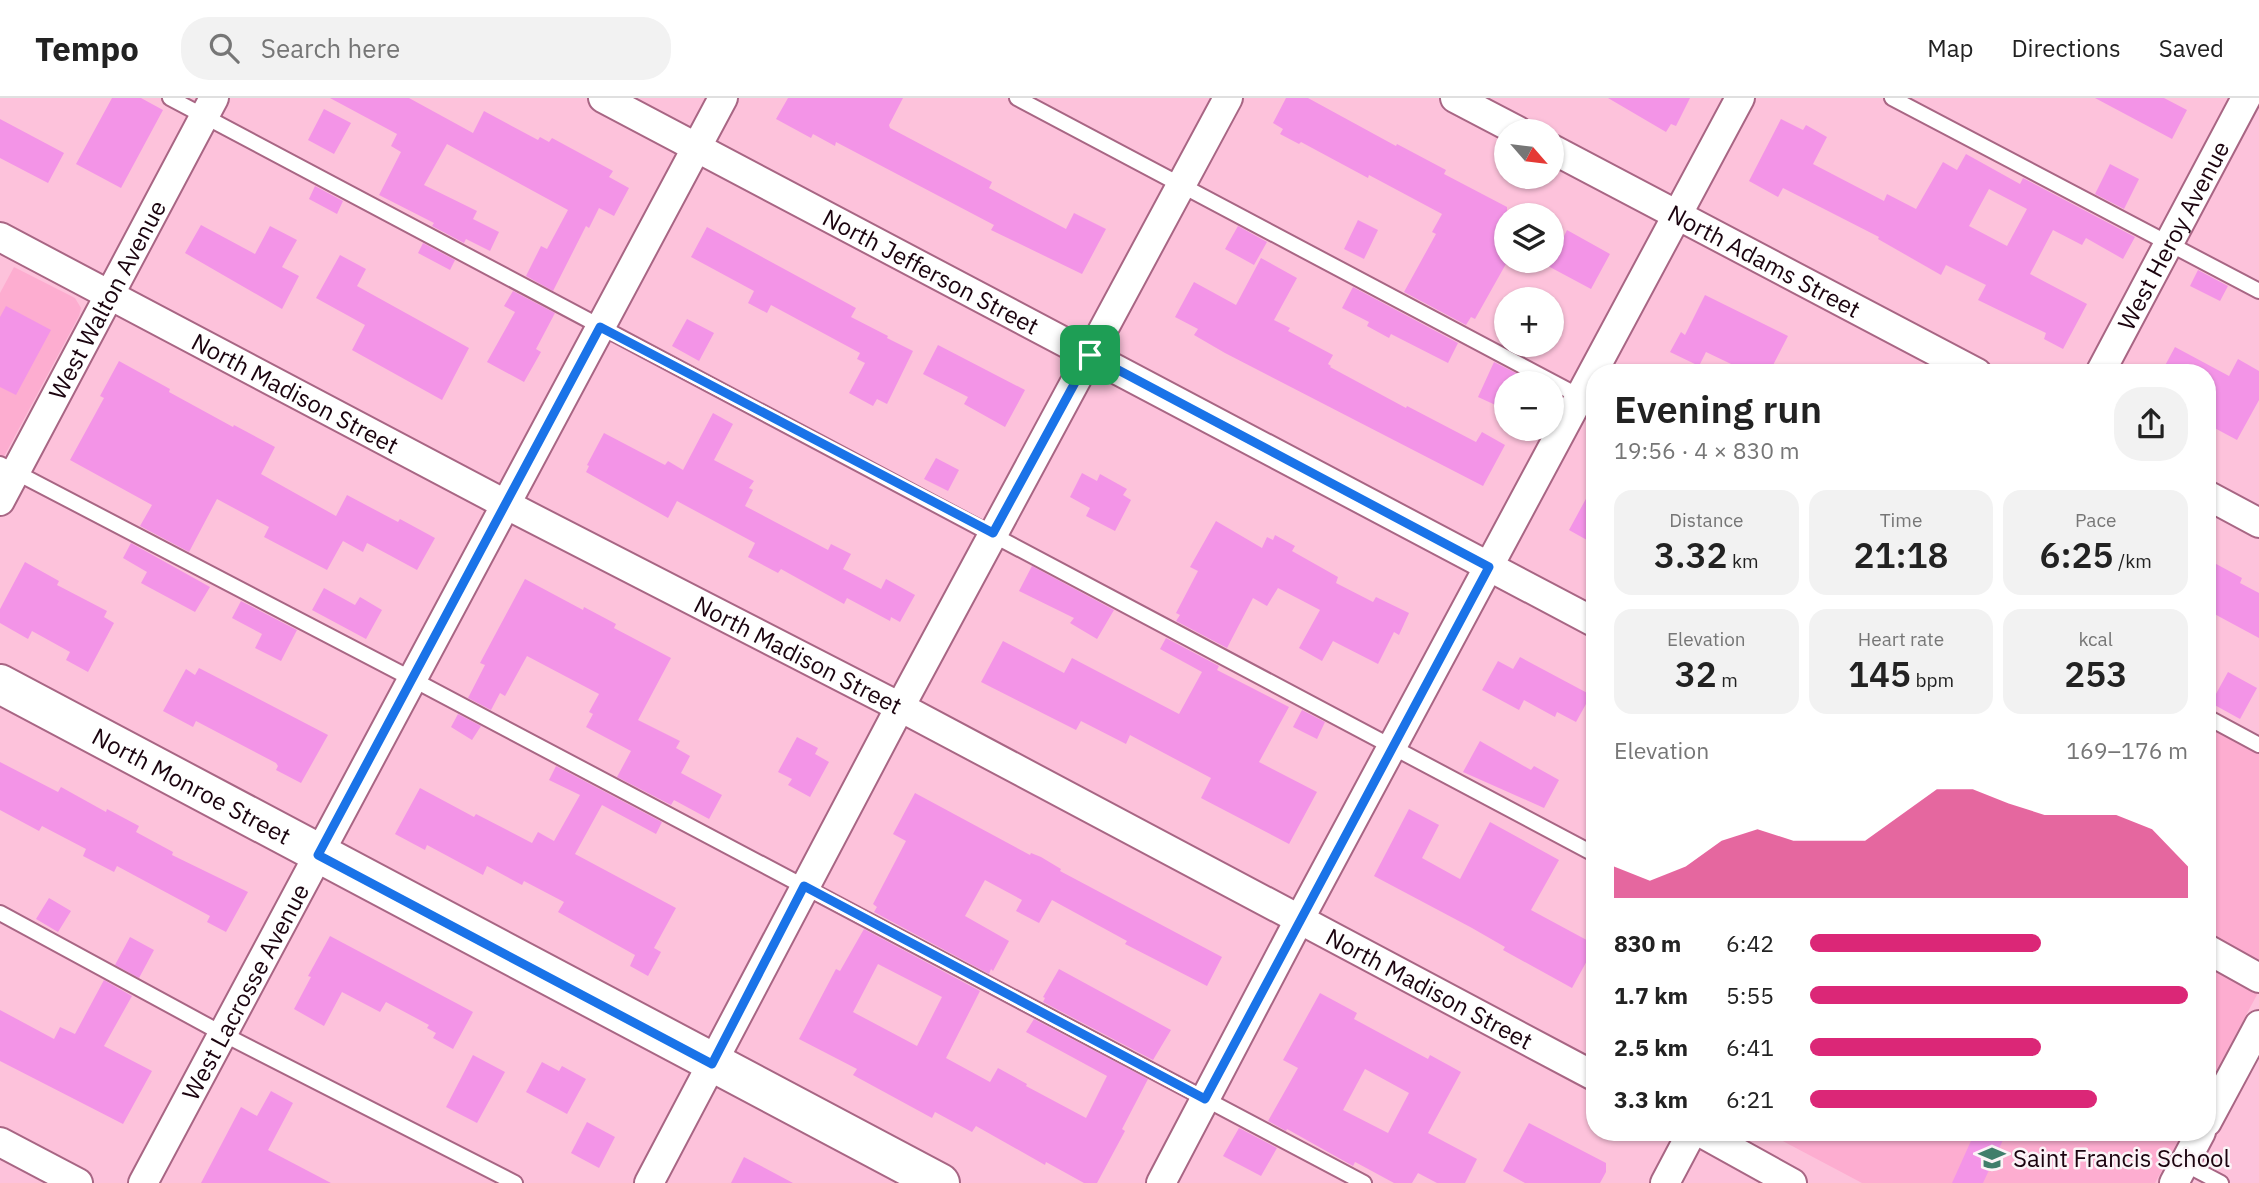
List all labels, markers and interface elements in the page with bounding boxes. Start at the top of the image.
search box [181,17,671,80]
text: Tempo [35,27,139,70]
icon: search [205,29,243,67]
text: Search here [261,31,400,65]
text: Map [1927,32,1973,64]
text: Directions [2011,32,2121,64]
text: Saved [2159,32,2224,64]
north arrow [1494,119,1564,189]
map controls [1494,119,1564,441]
street label: West Heroy Avenue [2110,135,2236,335]
street label: West Walton Avenue [41,194,173,405]
street label: North Adams Street [1662,197,1866,325]
street label: North Jefferson Street [817,201,1045,342]
button: layers [1494,203,1564,273]
button: + [1494,287,1564,357]
street label: North Madison Street [186,325,404,461]
pin [1060,325,1120,385]
icon: arrive [1071,336,1109,374]
button: − [1494,371,1564,441]
text: Evening run [1614,384,1822,433]
button: share [2114,387,2188,461]
text: 19:56 · 4 × 830 m [1614,435,1800,465]
text: Distance [1669,508,1743,532]
text: Time [1880,508,1922,532]
text: Pace [2075,508,2116,532]
text: 3.32 [1654,532,1728,578]
text: 21:18 [1853,532,1949,578]
text: 6:25 [2039,532,2114,578]
text: km [1728,549,1759,573]
text: /km [2114,549,2152,573]
street label: North Madison Street [689,588,908,721]
text: Elevation [1667,627,1746,651]
text: Heart rate [1858,627,1944,651]
text: kcal [2078,627,2113,651]
text: 32 [1675,651,1717,697]
text: 145 [1848,651,1911,697]
text: 253 [2064,651,2127,697]
text: m [1717,668,1738,692]
text: bpm [1911,668,1954,692]
street label: North Monroe Street [87,720,297,852]
text: Elevation [1614,735,1709,765]
text: 169–176 m [2066,735,2188,765]
street label: West Lacrosse Avenue [174,878,316,1106]
street label: North Madison Street [1321,920,1538,1057]
text: 830 m [1614,928,1681,958]
text: 6:42 [1726,928,1774,958]
text: 1.7 km [1614,980,1688,1010]
text: 5:55 [1726,980,1774,1010]
text: 2.5 km [1614,1032,1688,1062]
text: 6:41 [1726,1032,1774,1062]
text: 3.3 km [1614,1084,1688,1114]
text: 6:21 [1726,1084,1774,1114]
place label: Saint Francis School [2013,1142,2230,1174]
school or university icon: Saint Francis School [1977,1143,2007,1173]

